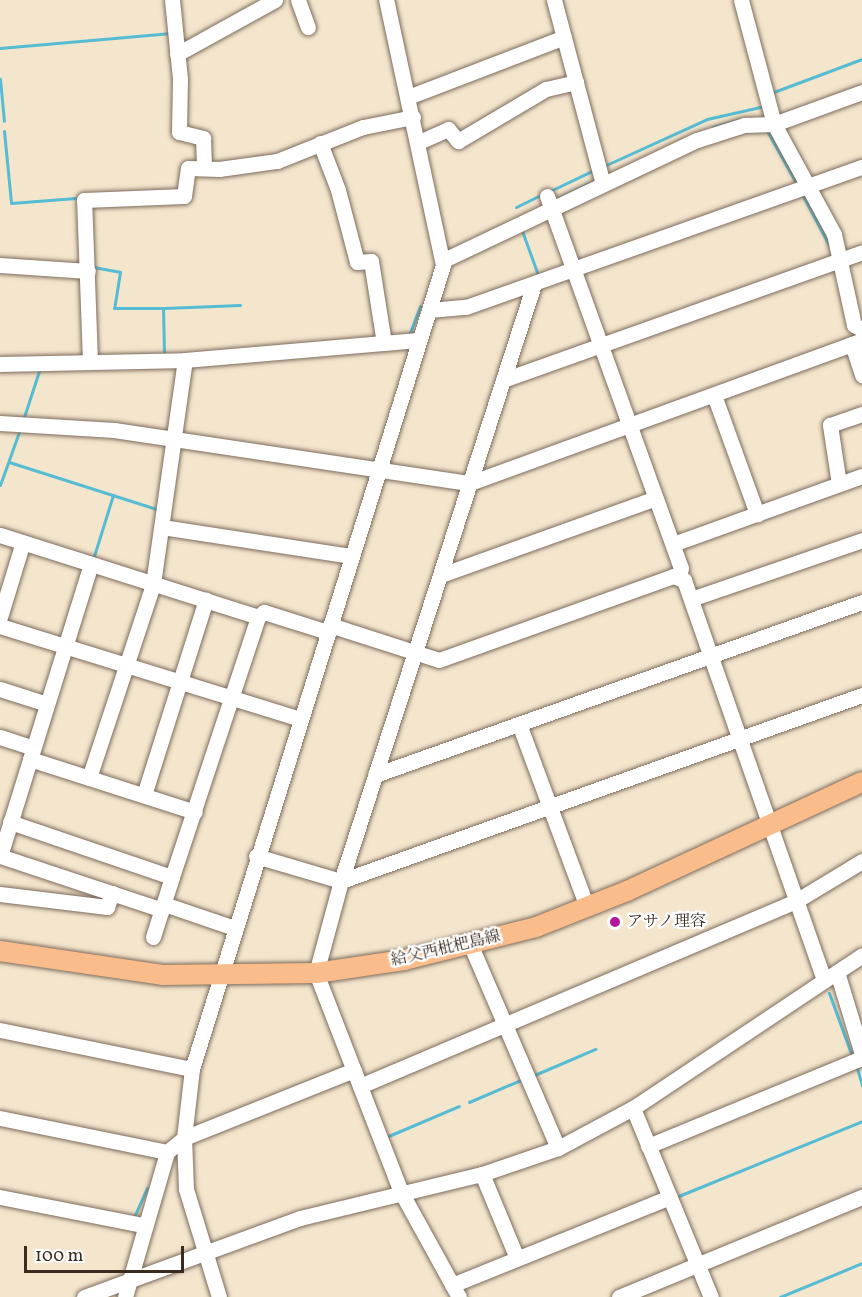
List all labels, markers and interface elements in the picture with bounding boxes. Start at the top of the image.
place label: アサノ理容 [627,912,707,932]
marker: アサノ理容 [608,915,622,929]
street label: 給父西枇杷島線 [389,927,503,971]
scale bar [27,1234,188,1272]
text: 100 m [35,1244,84,1269]

